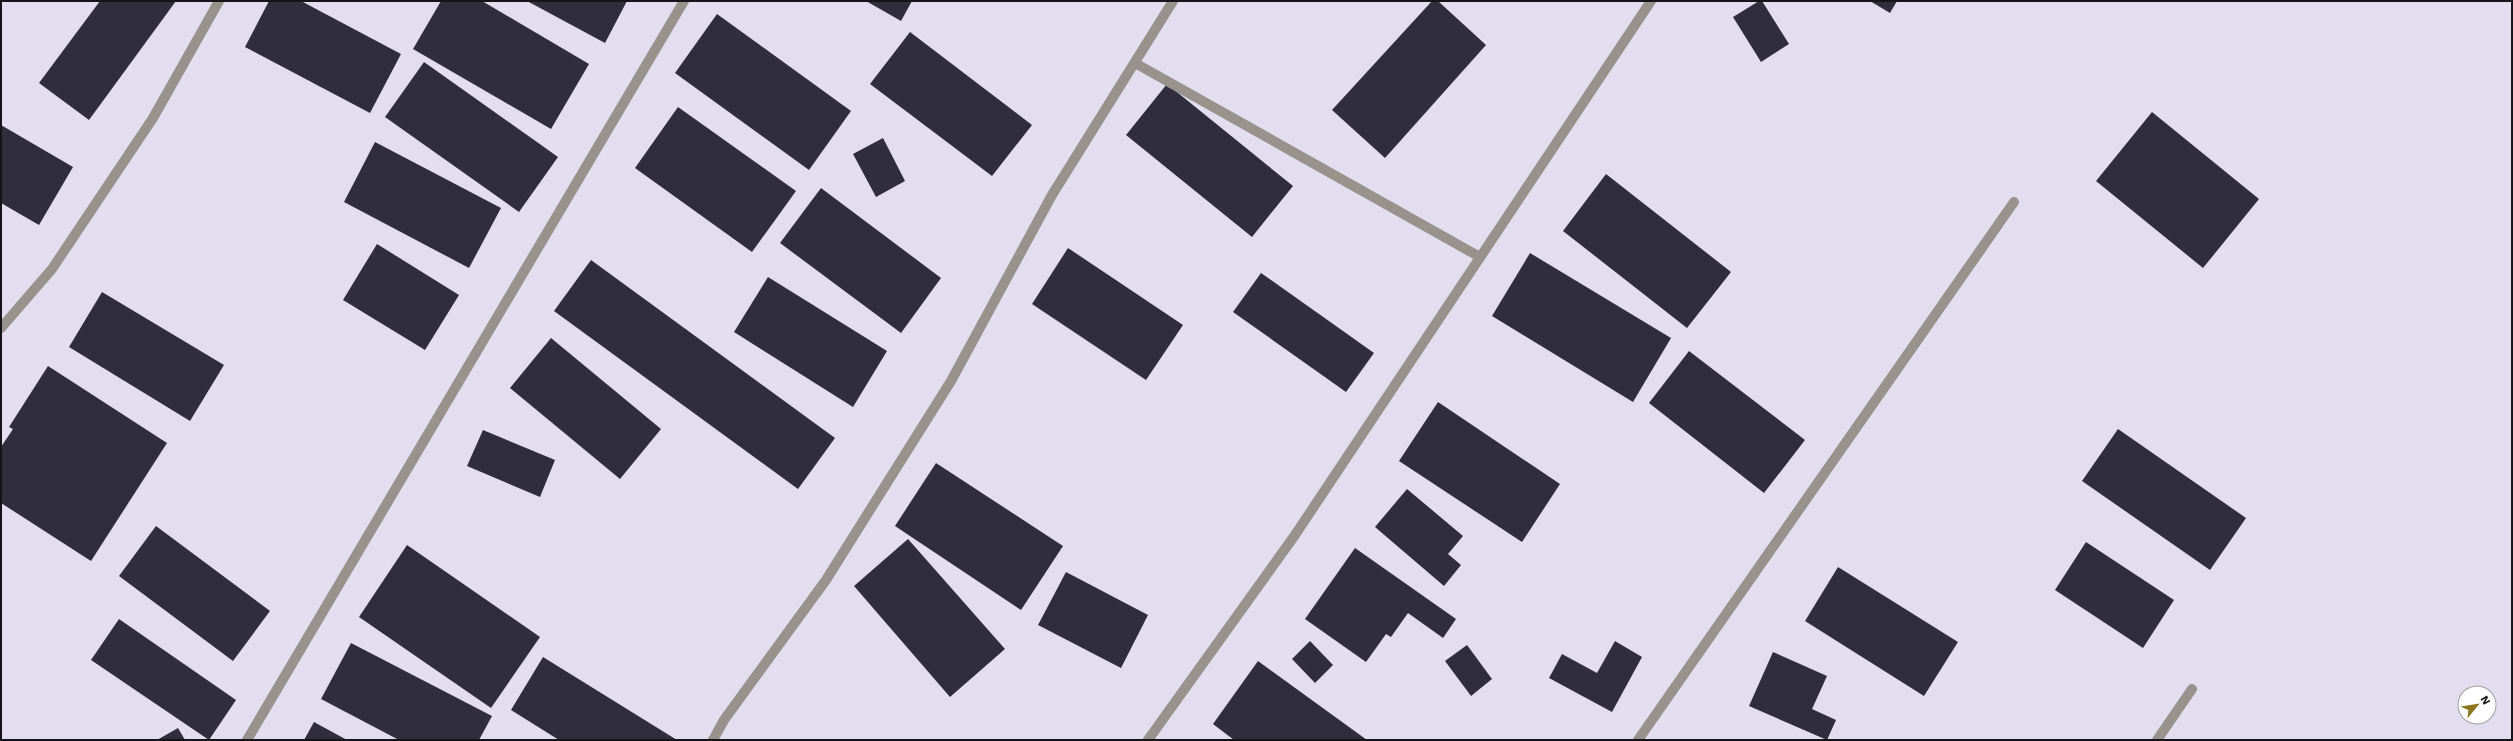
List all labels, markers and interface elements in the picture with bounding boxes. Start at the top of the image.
north arrow [2457,685,2497,725]
text: N [2478,693,2493,707]

